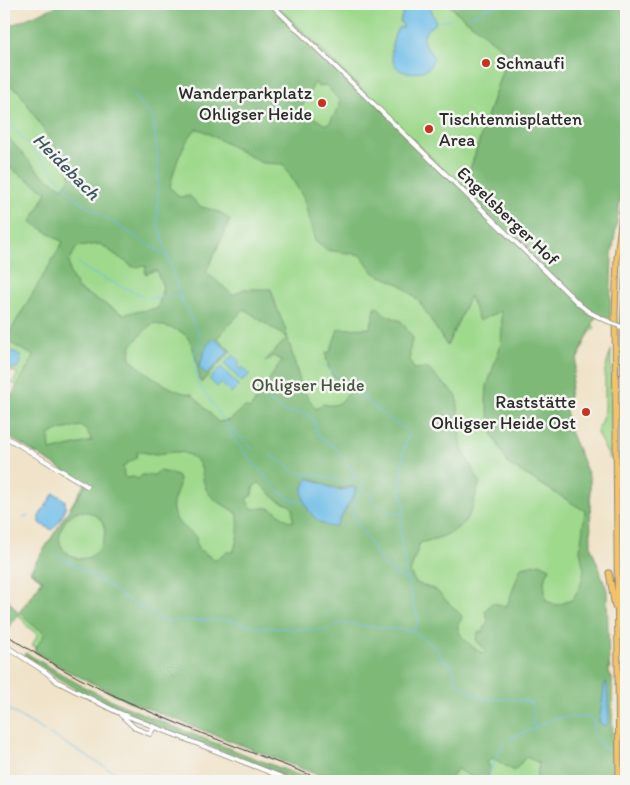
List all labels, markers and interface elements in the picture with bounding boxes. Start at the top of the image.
place label: Schnaufi [496,52,565,74]
marker: Schnaufi [480,57,492,69]
place label: Wanderparkplatz Ohligser Heide [178,82,313,125]
marker: Wanderparkplatz Ohligser Heide [316,97,328,109]
place label: Tischtennisplatten Area [439,108,582,151]
marker: Tischtennisplatten Area [423,123,435,135]
water label: Heidebach [28,128,106,205]
street label: Engelsberger Hof [452,162,564,270]
park label: Ohligser Heide [251,374,365,396]
place label: Raststätte Ohligser Heide Ost [431,391,576,434]
marker: Raststätte Ohligser Heide Ost [580,406,592,418]

